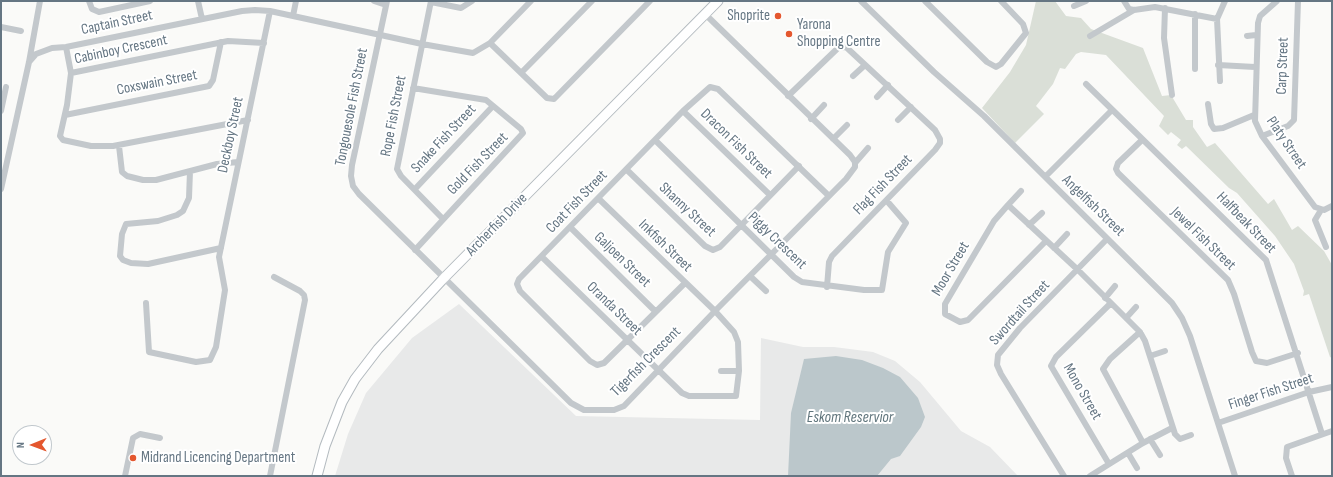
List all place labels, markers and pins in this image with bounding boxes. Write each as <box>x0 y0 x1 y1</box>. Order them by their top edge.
place label: Shoprite <box>727 7 770 25</box>
marker: Shoprite <box>773 11 783 21</box>
place label: Yarona Shopping Centre <box>797 16 880 51</box>
marker: Yarona Shopping Centre <box>784 29 794 39</box>
place label: Midrand Licencing Department <box>141 449 295 467</box>
marker: Midrand Licencing Department <box>128 453 138 463</box>

